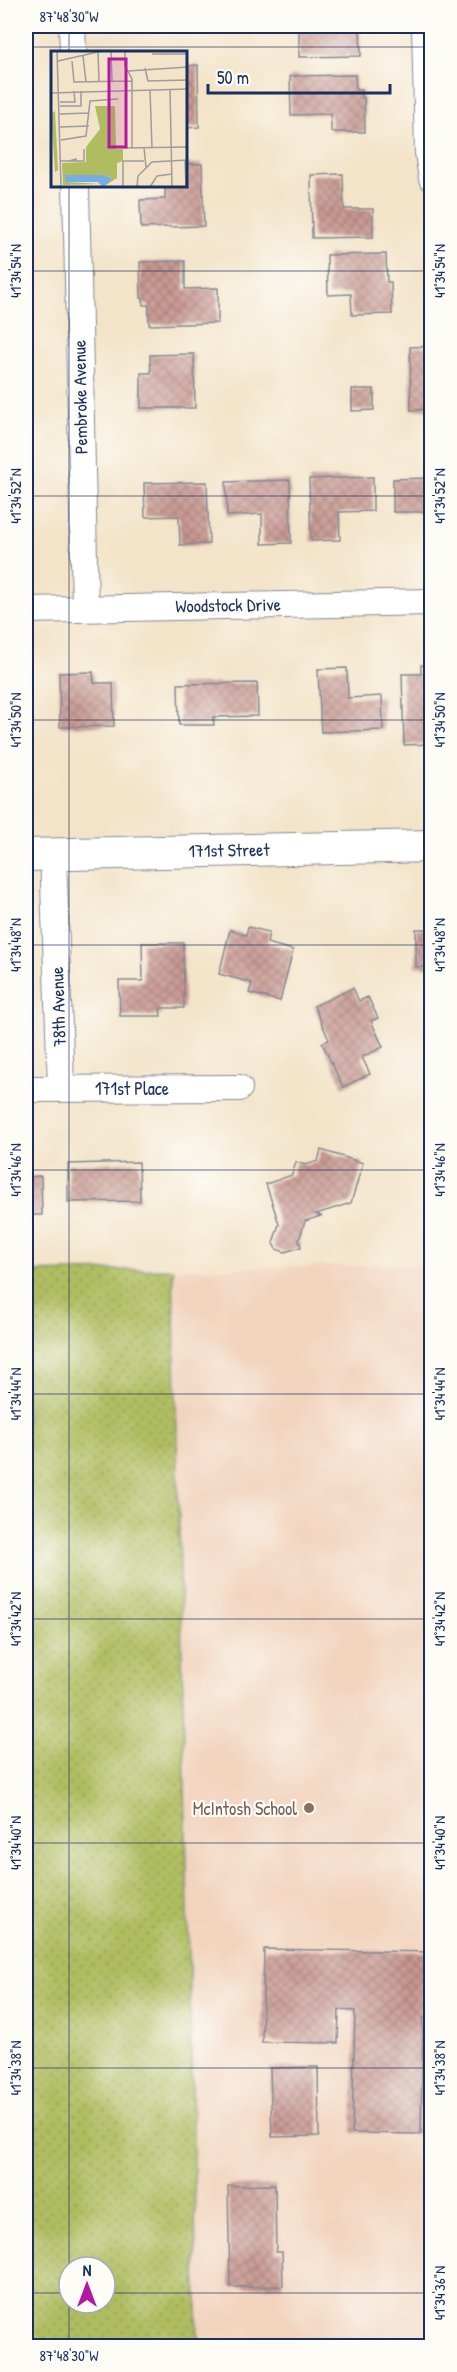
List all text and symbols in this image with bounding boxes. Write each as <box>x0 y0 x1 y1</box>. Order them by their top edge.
text: 87°48'30"W <box>39 6 99 27</box>
inset map <box>51 51 188 188</box>
scale bar <box>208 57 390 95</box>
text: 50 m <box>217 65 249 90</box>
text: 41°34'54"N <box>5 244 26 298</box>
text: 41°34'54"N <box>429 244 450 298</box>
street label: Pembroke Avenue <box>67 340 93 454</box>
text: 41°34'52"N <box>5 468 26 524</box>
text: 41°34'52"N <box>429 468 450 524</box>
street label: Woodstock Drive <box>175 592 281 618</box>
text: 41°34'50"N <box>5 693 26 747</box>
text: 41°34'50"N <box>429 693 450 747</box>
street label: 171st Street <box>188 837 271 863</box>
text: 41°34'48"N <box>5 918 26 972</box>
text: 41°34'48"N <box>429 918 450 972</box>
street label: 78th Avenue <box>44 966 72 1048</box>
street label: 171st Place <box>95 1076 169 1101</box>
text: 41°34'46"N <box>5 1143 26 1197</box>
text: 41°34'46"N <box>429 1143 450 1197</box>
text: 41°34'44"N <box>5 1367 26 1421</box>
text: 41°34'44"N <box>429 1367 450 1421</box>
text: 41°34'42"N <box>5 1592 26 1646</box>
text: 41°34'42"N <box>429 1592 450 1646</box>
place label: McIntosh School <box>193 1796 297 1821</box>
marker: McIntosh School <box>302 1801 316 1815</box>
text: 41°34'40"N <box>5 1816 26 1870</box>
text: 41°34'40"N <box>429 1816 450 1870</box>
text: 41°34'38"N <box>5 2040 26 2096</box>
text: 41°34'38"N <box>429 2040 450 2096</box>
north arrow <box>57 2255 117 2315</box>
text: N <box>83 2259 92 2281</box>
text: 41°34'36"N <box>429 2266 450 2320</box>
text: 87°48'30"W <box>39 2345 99 2366</box>

